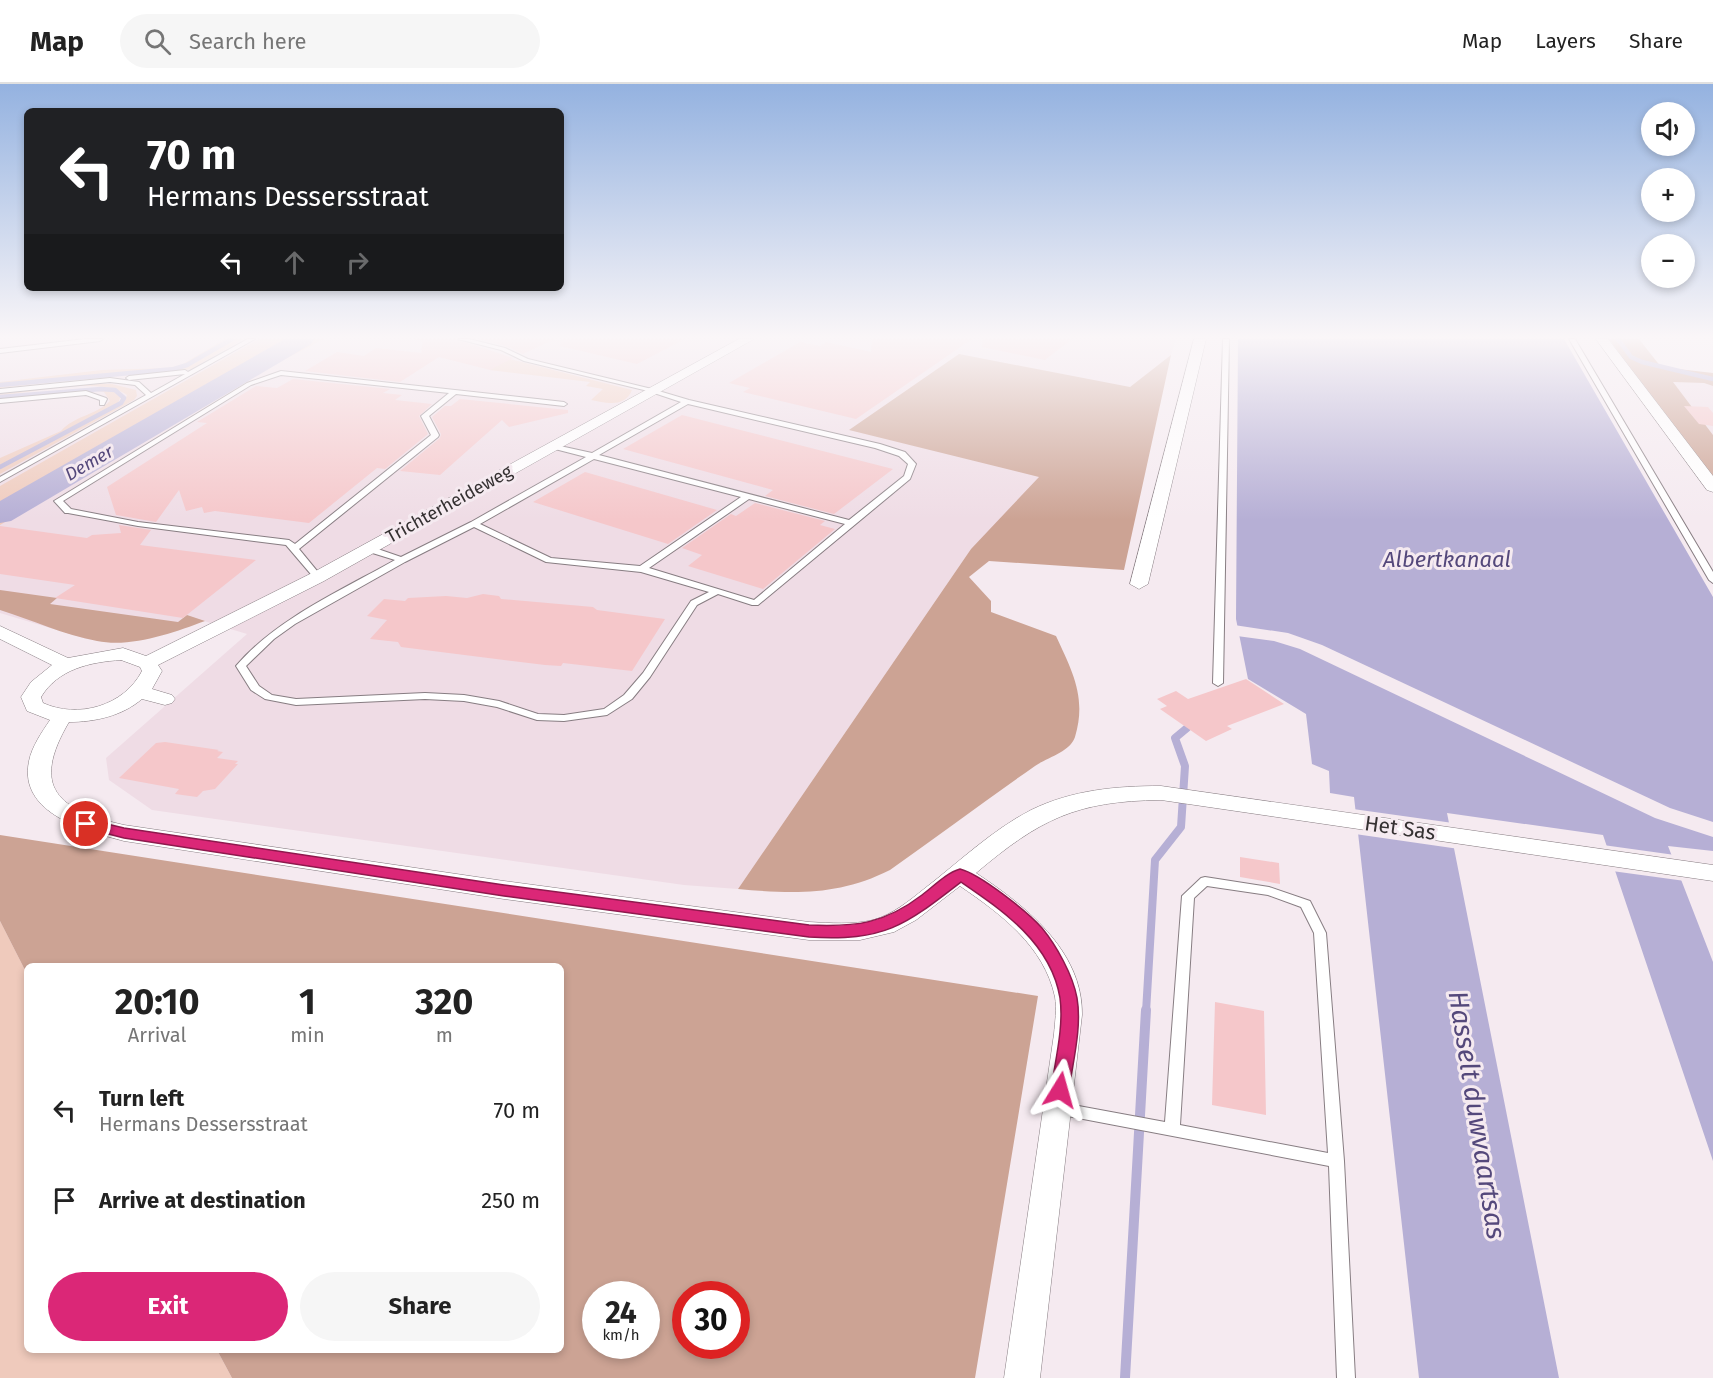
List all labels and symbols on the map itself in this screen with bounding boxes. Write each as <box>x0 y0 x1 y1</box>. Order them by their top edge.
water label: Demer <box>61 440 118 486</box>
street label: Trichterheideweg <box>382 460 517 548</box>
water label: Albertkanaal <box>1382 546 1511 573</box>
pin <box>60 798 111 849</box>
street label: Het Sas <box>1363 810 1437 846</box>
water label: Hasselt duwvaartsas <box>1442 989 1512 1241</box>
position arrow <box>1028 1058 1092 1122</box>
speed limit sign: 30 <box>672 1281 750 1359</box>

